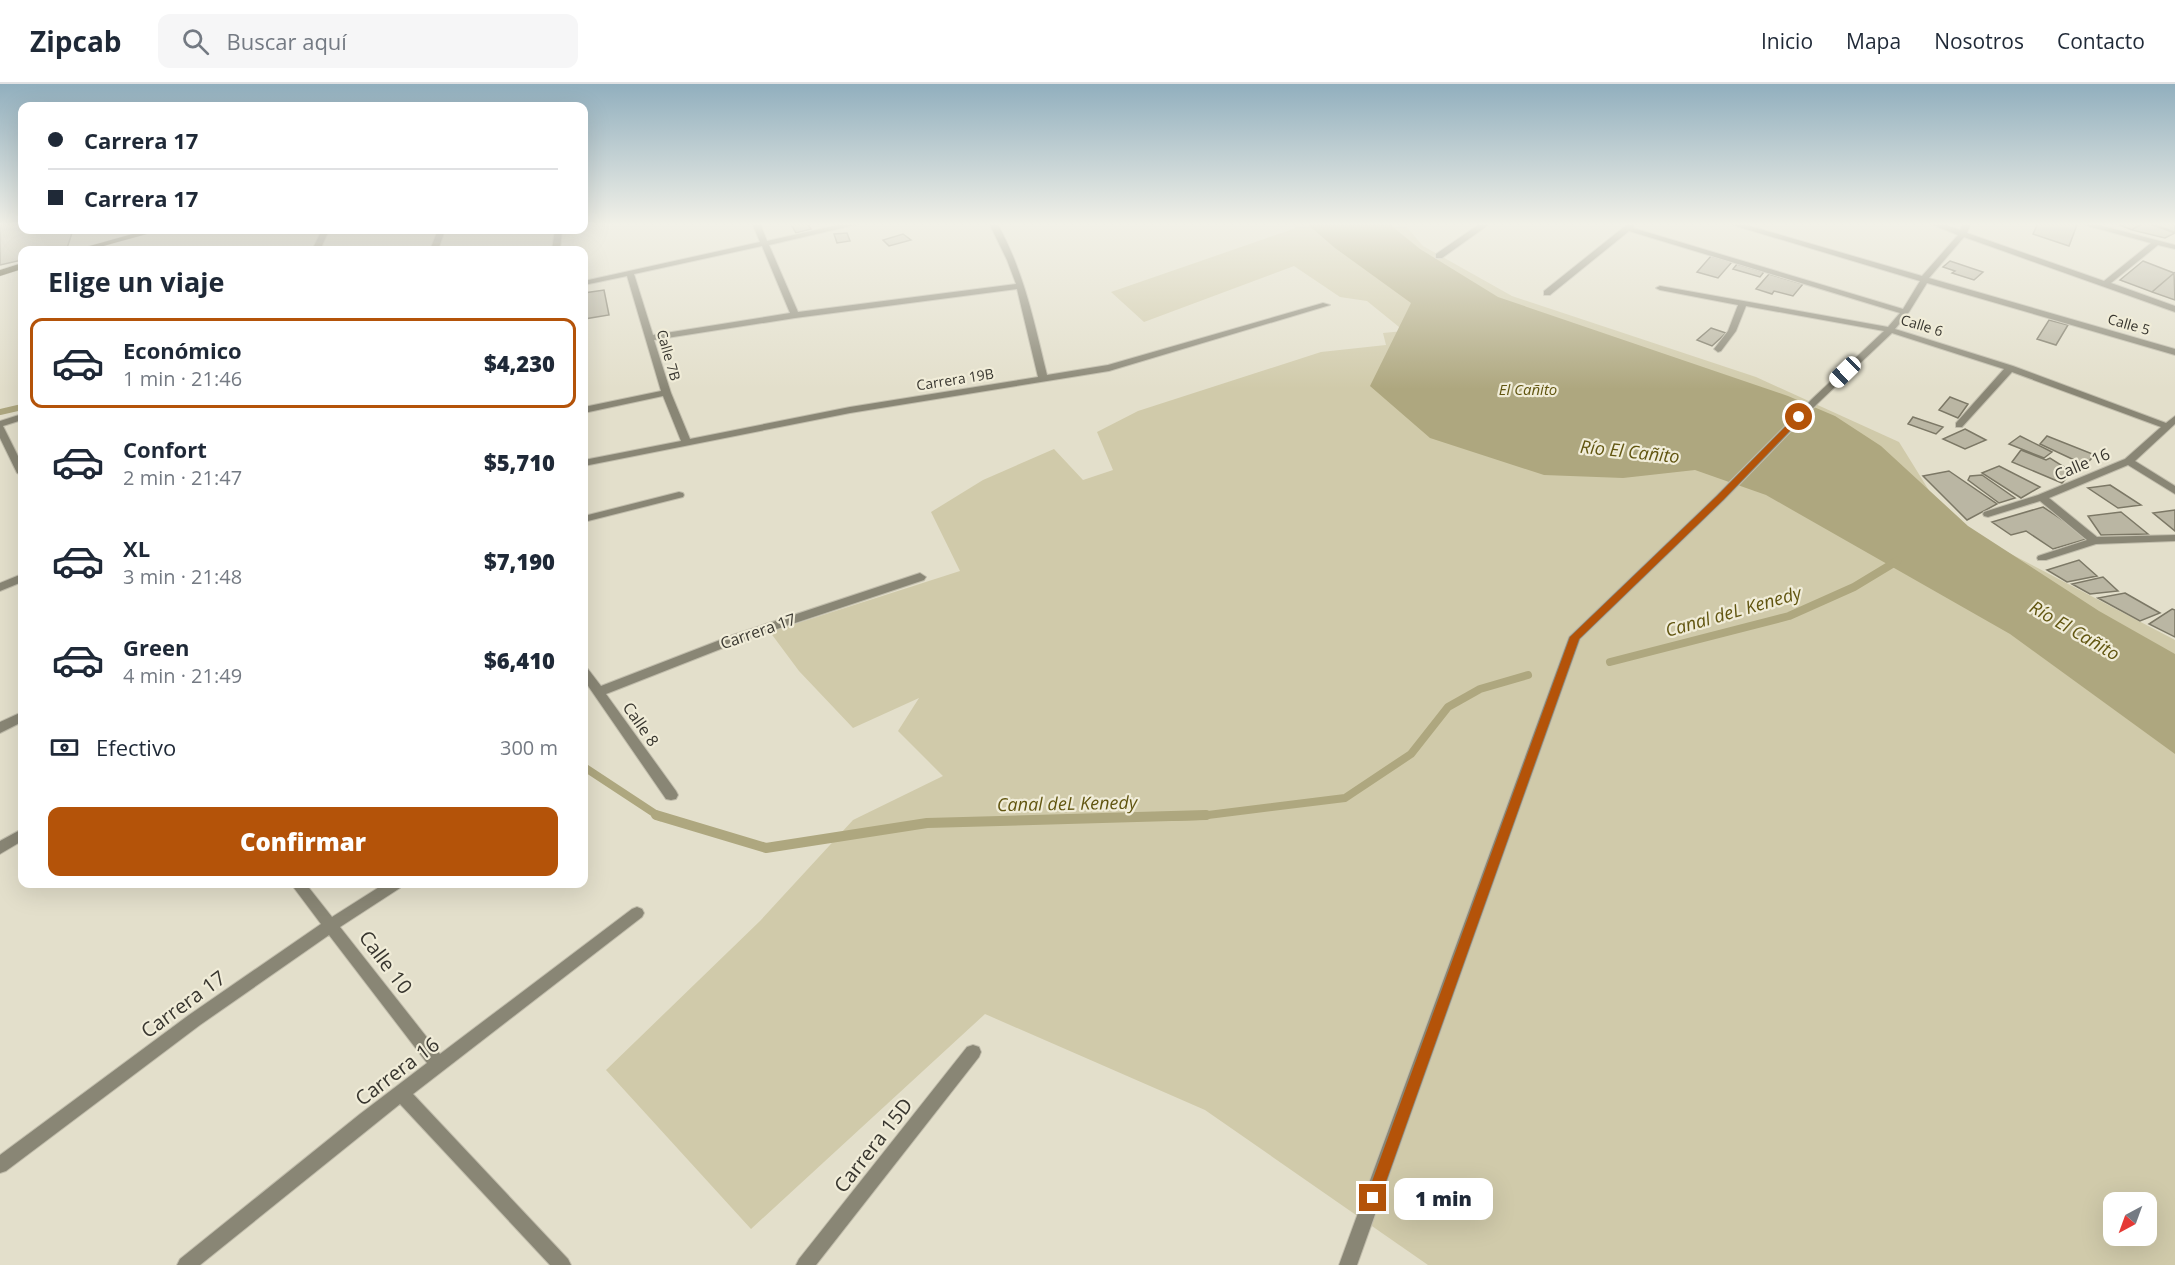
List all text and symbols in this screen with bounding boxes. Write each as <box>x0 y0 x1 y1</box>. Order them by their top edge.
search box <box>158 14 578 68</box>
text: Zipcab <box>30 22 122 60</box>
icon: search <box>179 25 212 58</box>
text: Buscar aquí <box>227 26 347 56</box>
text: Inicio <box>1761 27 1813 55</box>
text: Mapa <box>1846 27 1901 55</box>
text: Nosotros <box>1934 27 2024 55</box>
text: Contacto <box>2057 27 2145 55</box>
text: Carrera 17 <box>84 125 198 155</box>
text: Carrera 17 <box>84 183 198 213</box>
text: Elige un viaje <box>48 263 224 300</box>
street label: Calle 5 <box>2106 309 2152 339</box>
street label: Calle 6 <box>1899 310 1945 340</box>
street label: Calle 7B <box>653 327 685 383</box>
text: Económico <box>123 335 242 365</box>
icon: car <box>51 336 105 390</box>
text: $4,230 <box>484 348 555 378</box>
car <box>1826 353 1864 391</box>
street label: Carrera 19B <box>915 364 995 394</box>
text: 1 min · 21:46 <box>123 365 242 392</box>
water label: El Cañito <box>1499 379 1557 399</box>
route start <box>1785 403 1812 430</box>
text: Confort <box>123 434 207 464</box>
water label: Río El Cañito <box>1579 434 1681 468</box>
icon: car <box>51 435 105 489</box>
street label: Calle 16 <box>2051 442 2113 486</box>
text: $5,710 <box>484 447 555 477</box>
text: 2 min · 21:47 <box>123 464 242 491</box>
text: XL <box>123 533 150 563</box>
icon: car <box>51 534 105 588</box>
text: $7,190 <box>484 546 555 576</box>
text: 3 min · 21:48 <box>123 563 242 590</box>
water label: Canal deL Kenedy <box>1662 580 1805 642</box>
water label: Río El Cañito <box>2026 595 2124 665</box>
street label: Carrera 17 <box>717 608 799 654</box>
text: Green <box>123 632 189 662</box>
icon: car <box>51 633 105 687</box>
text: $6,410 <box>484 645 555 675</box>
text: 4 min · 21:49 <box>123 662 242 689</box>
street label: Calle 8 <box>618 697 664 751</box>
icon: cash <box>48 731 81 764</box>
text: Efectivo <box>96 732 176 762</box>
text: 300 m <box>500 734 558 761</box>
water label: Canal deL Kenedy <box>997 790 1139 816</box>
button: Confirmar <box>48 807 558 876</box>
street label: Calle 10 <box>353 925 419 999</box>
street label: Carrera 17 <box>135 964 231 1044</box>
street label: Carrera 16 <box>349 1031 445 1111</box>
street label: Carrera 15D <box>828 1092 918 1198</box>
callout: 1 min <box>1394 1177 1493 1219</box>
route end <box>1359 1184 1386 1211</box>
text: 1 min <box>1415 1185 1472 1212</box>
north arrow <box>2103 1192 2157 1246</box>
map controls <box>2103 1192 2157 1246</box>

